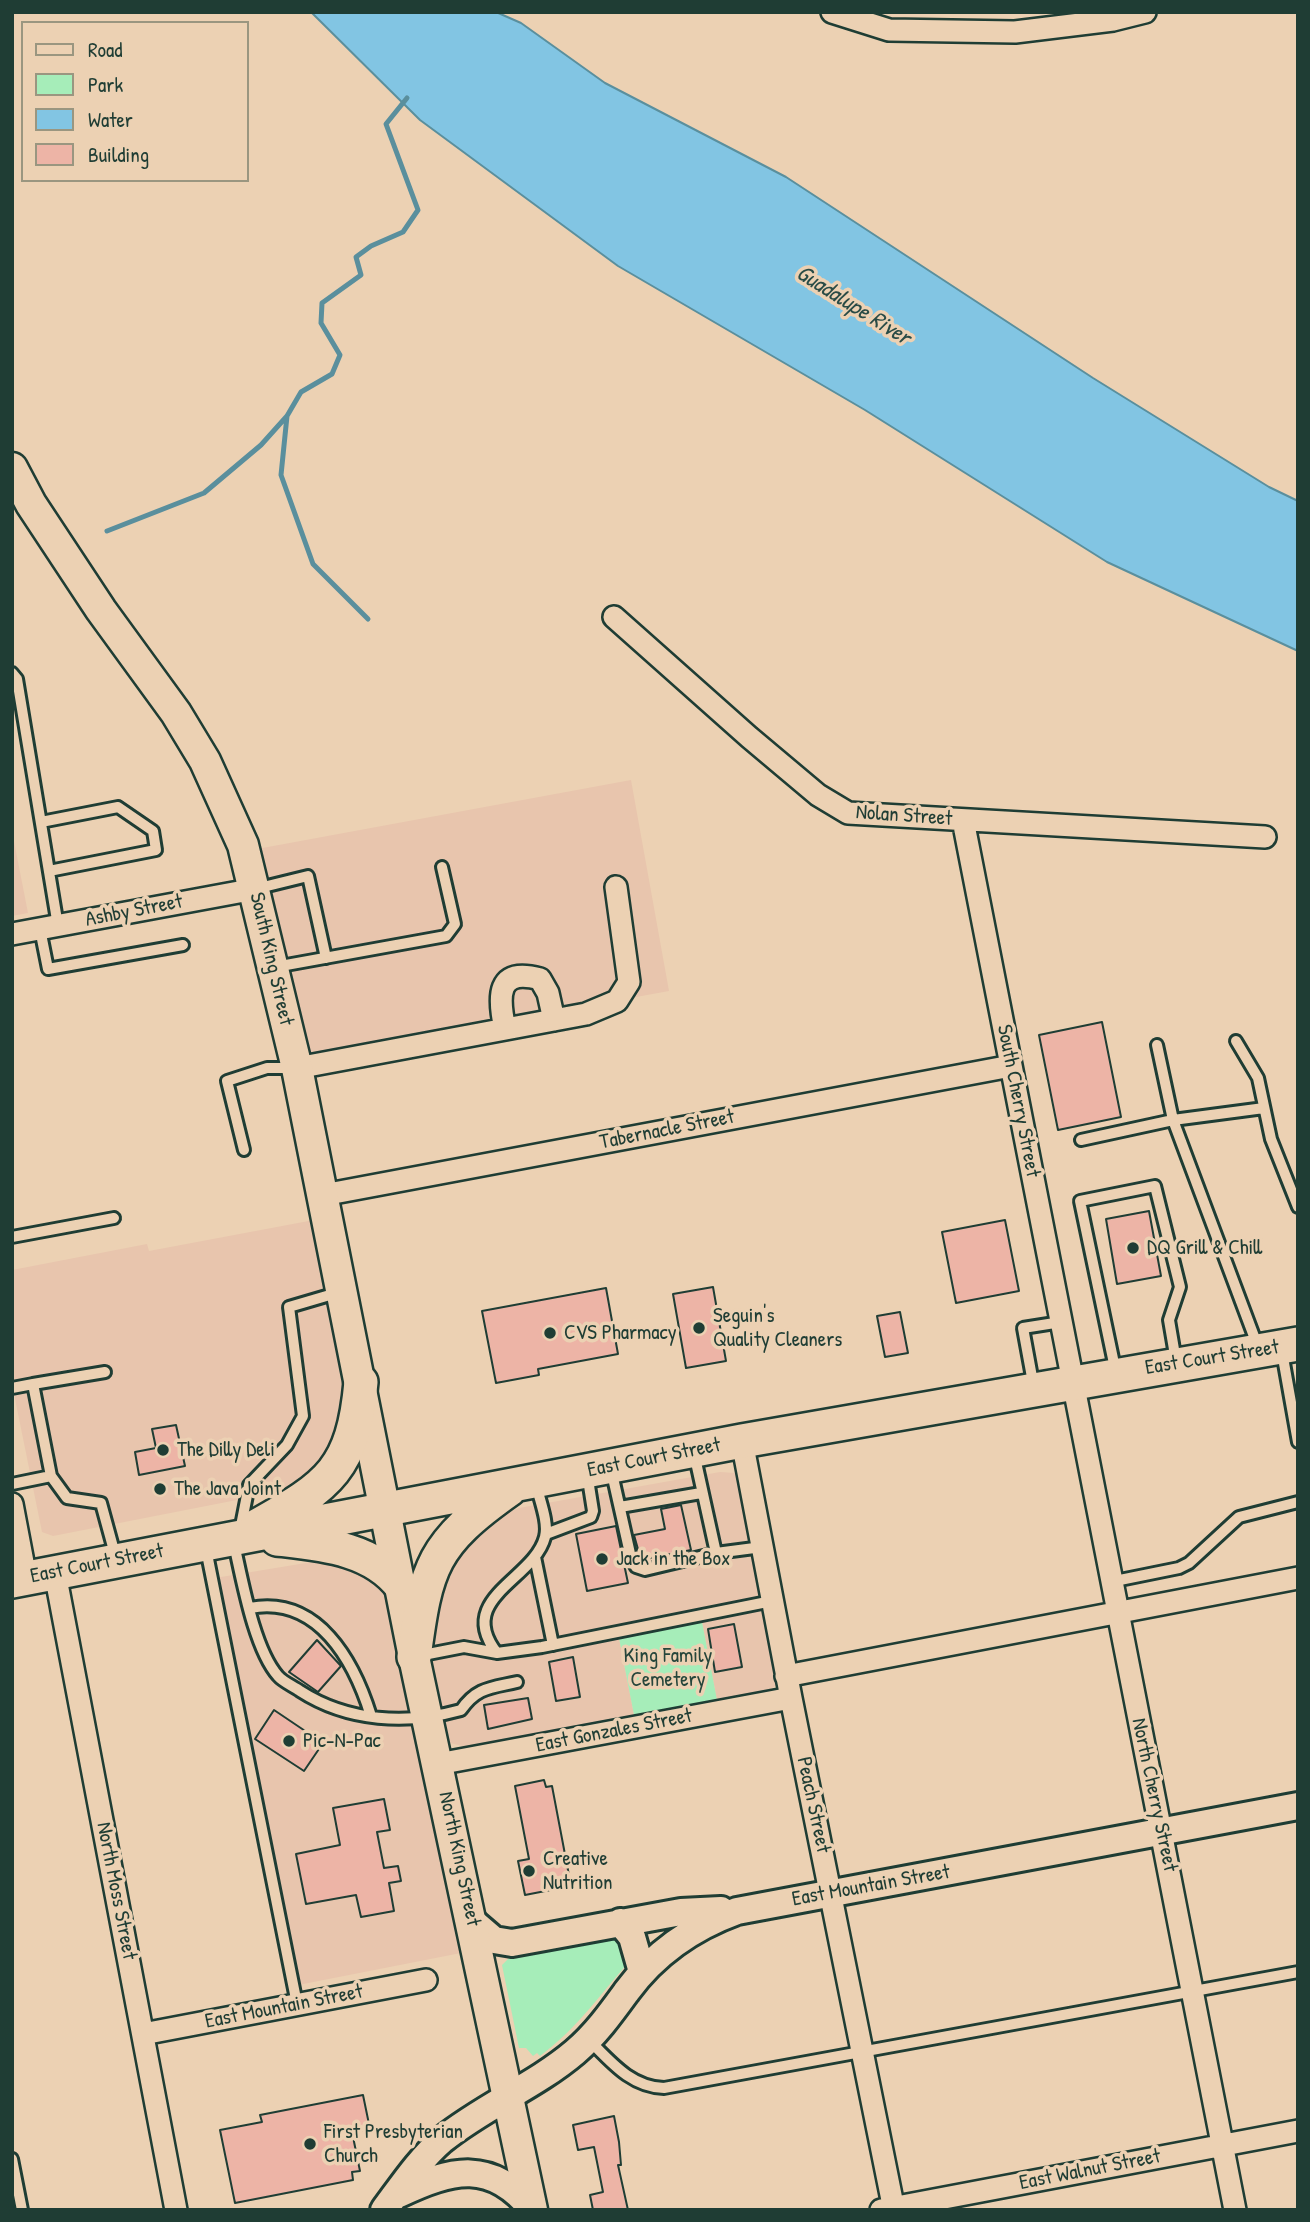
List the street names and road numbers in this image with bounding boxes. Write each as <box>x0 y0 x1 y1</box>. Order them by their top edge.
street label: Nolan Street <box>855 800 953 832</box>
street label: Ashby Street <box>83 889 185 933</box>
street label: South King Street <box>243 890 299 1028</box>
street label: South Cherry Street <box>991 1023 1045 1179</box>
street label: Tabernacle Street <box>598 1105 736 1155</box>
street label: East Court Street <box>1143 1335 1281 1381</box>
street label: East Court Street <box>585 1433 723 1483</box>
street label: East Court Street <box>28 1539 166 1589</box>
street label: East Gonzales Street <box>534 1703 694 1759</box>
street label: North Cherry Street <box>1125 1716 1183 1874</box>
street label: Peach Street <box>791 1755 835 1855</box>
street label: North King Street <box>432 1789 486 1929</box>
street label: North Moss Street <box>90 1820 142 1962</box>
street label: East Mountain Street <box>790 1860 952 1912</box>
street label: East Mountain Street <box>203 1979 365 2035</box>
street label: East Walnut Street <box>1017 2144 1163 2196</box>

